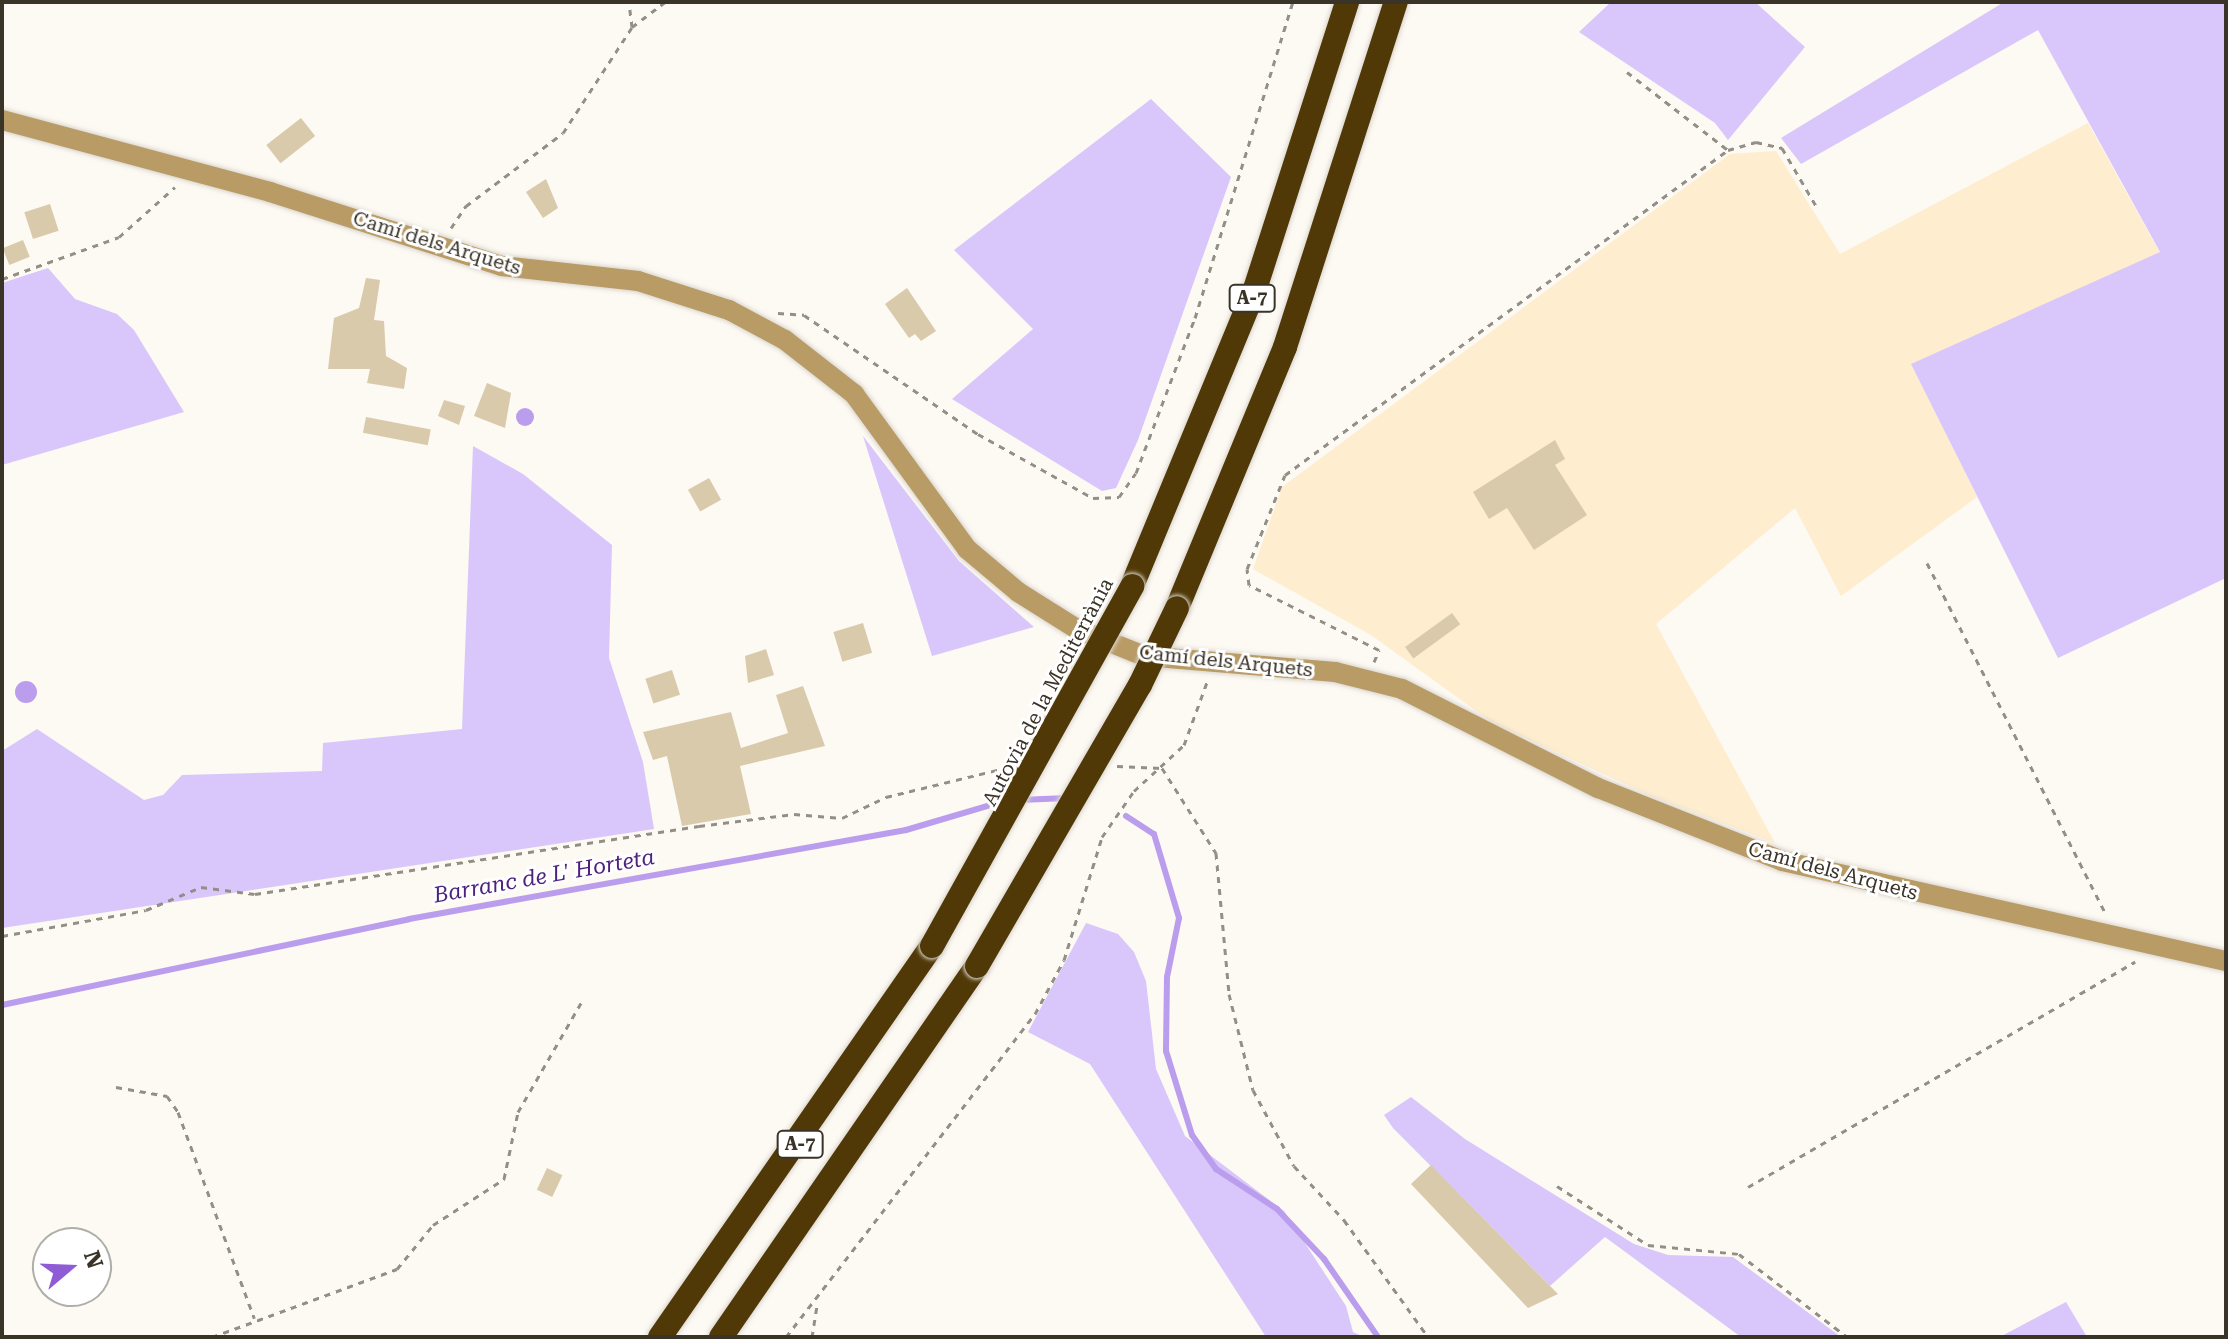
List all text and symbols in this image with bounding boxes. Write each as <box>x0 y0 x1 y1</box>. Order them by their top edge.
street label: Camí dels Arquets <box>350 206 524 280</box>
road number: A-7 <box>1228 284 1276 312</box>
street label: Autovia de la Mediterrània <box>978 574 1118 810</box>
street label: Camí dels Arquets <box>1138 640 1314 682</box>
street label: Camí dels Arquets <box>1746 837 1920 905</box>
water label: Barranc de L' Horteta <box>431 844 657 908</box>
road number: A-7 <box>776 1130 824 1158</box>
north arrow <box>32 1227 112 1307</box>
text: N <box>79 1248 108 1272</box>

